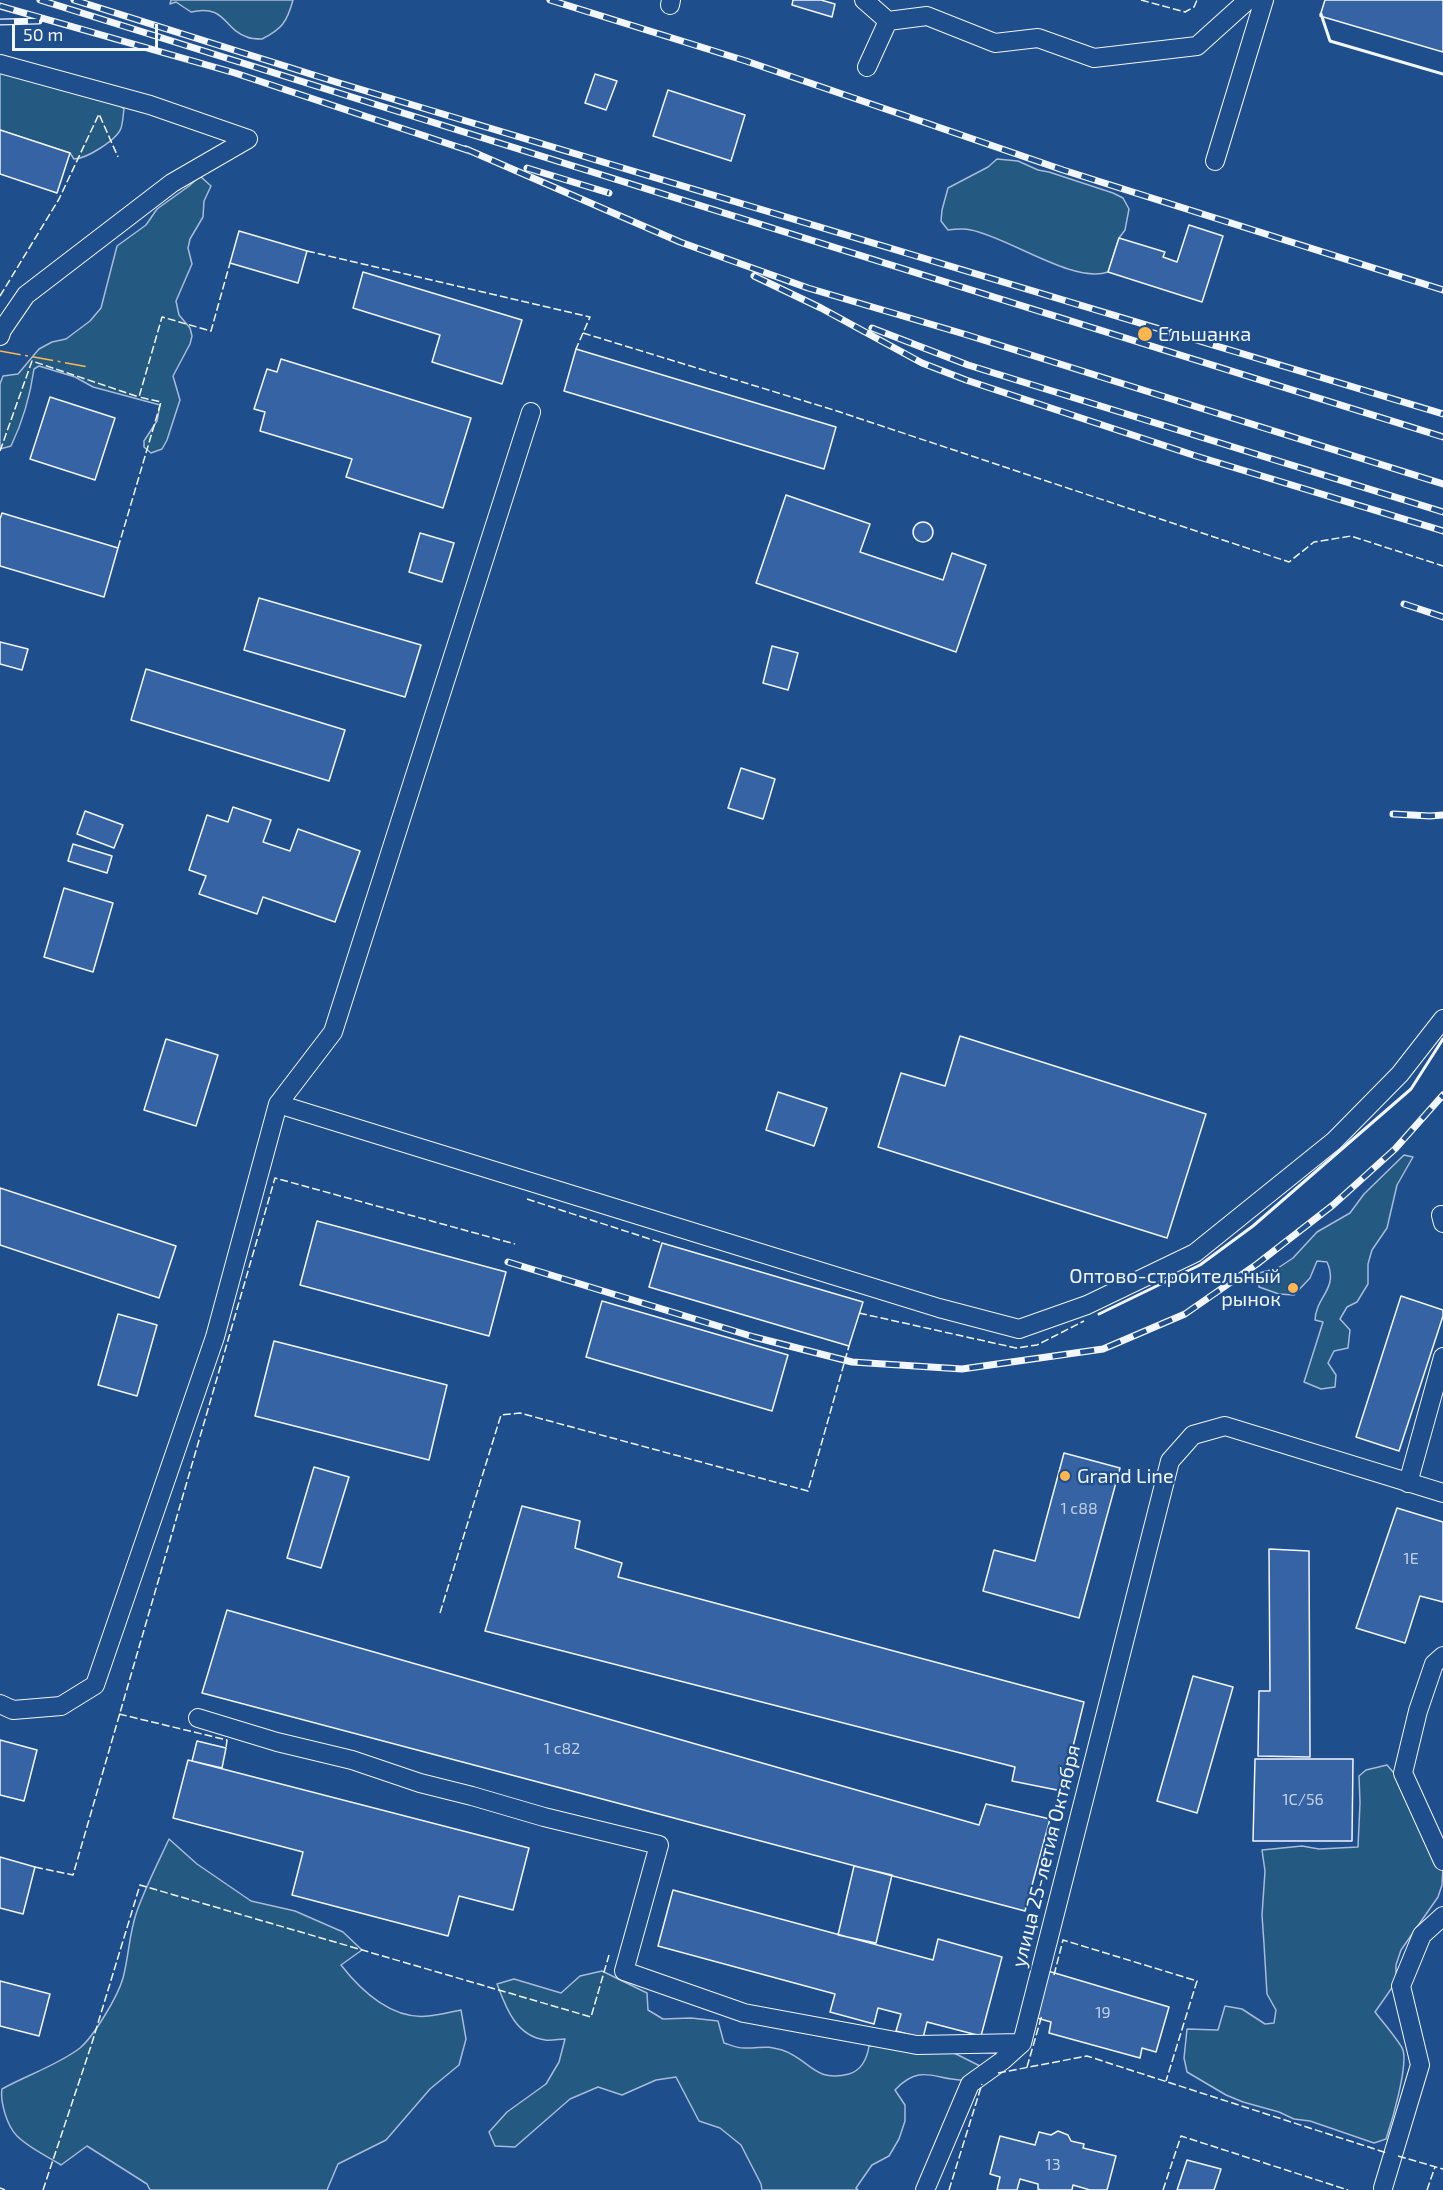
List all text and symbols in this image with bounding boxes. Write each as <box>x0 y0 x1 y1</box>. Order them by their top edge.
scale bar <box>15 12 160 50</box>
text: 50 m <box>23 23 63 45</box>
place label: Ельшанка <box>1158 322 1251 346</box>
marker: Ельшанка <box>1136 325 1154 343</box>
place label: Оптово-строительный рынок <box>1069 1264 1281 1311</box>
marker: Оптово-строительный рынок <box>1286 1281 1300 1295</box>
place label: Grand Line <box>1077 1464 1174 1488</box>
marker: Grand Line <box>1058 1469 1072 1483</box>
house number: 1 с88 <box>1060 1499 1098 1519</box>
house number: 1Е <box>1403 1549 1419 1569</box>
house number: 1 с82 <box>544 1739 580 1759</box>
street label: улица 25-летия Октября <box>1007 1742 1085 1970</box>
house number: 1С/56 <box>1282 1790 1324 1810</box>
house number: 19 <box>1095 2003 1111 2023</box>
house number: 13 <box>1045 2155 1061 2175</box>

